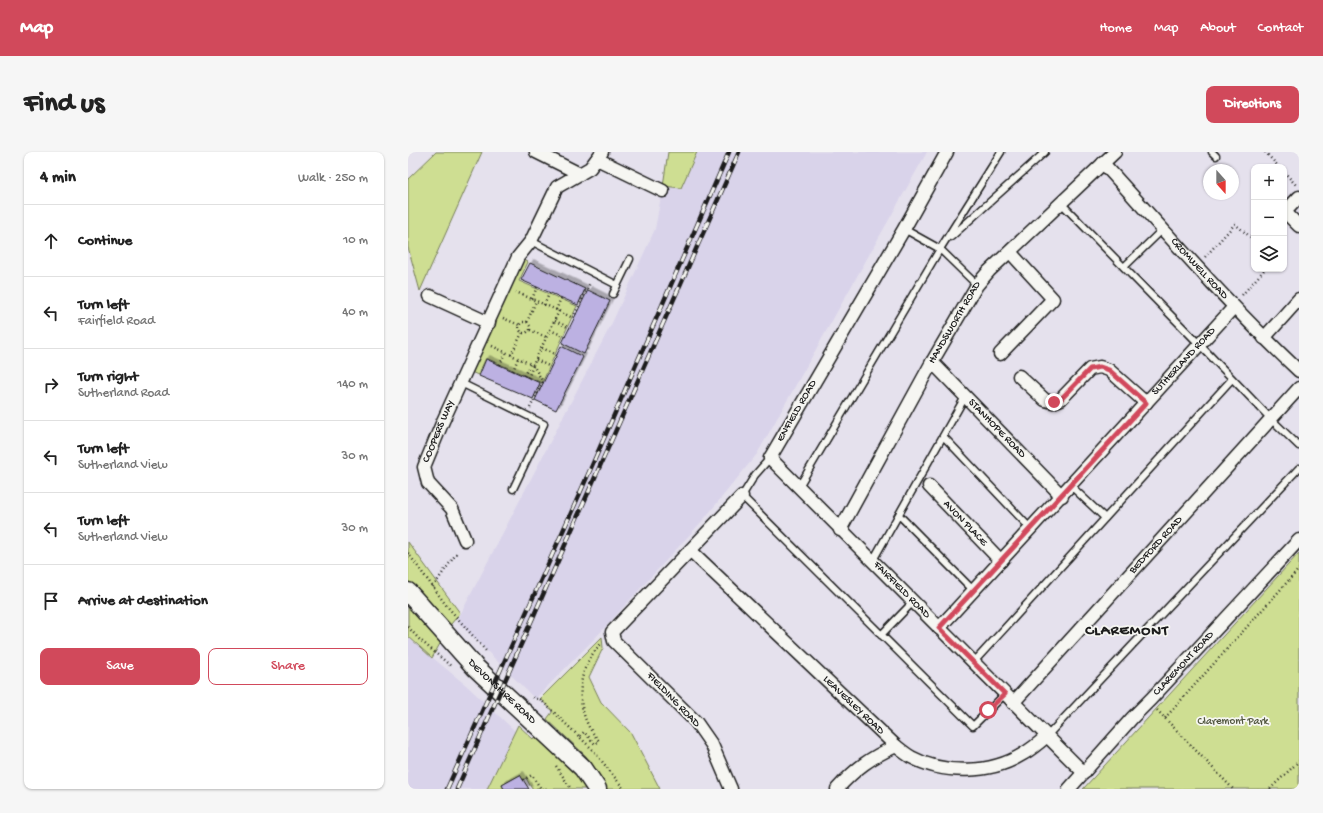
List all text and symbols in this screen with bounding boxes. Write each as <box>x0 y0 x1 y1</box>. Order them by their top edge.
text: Map <box>20 17 53 40</box>
text: Home <box>1100 20 1132 37</box>
text: Map <box>1154 20 1178 37</box>
text: About <box>1200 20 1236 37</box>
text: Contact <box>1258 20 1303 37</box>
button: Directions <box>1206 86 1299 123</box>
text: Find us <box>24 88 104 121</box>
north arrow <box>1203 164 1239 200</box>
map controls <box>1251 164 1287 272</box>
button: + <box>1251 164 1287 200</box>
text: 4 min <box>40 168 76 188</box>
text: Walk · 250 m <box>298 171 368 186</box>
button: − <box>1251 200 1287 236</box>
icon: ahead <box>40 230 62 252</box>
text: Continue <box>78 232 132 250</box>
text: 10 m <box>343 233 368 248</box>
street label: CROMWELL ROAD <box>1168 236 1231 303</box>
button: layers <box>1251 236 1287 272</box>
street label: HANDSWORTH ROAD <box>926 279 984 366</box>
text: Turn left <box>78 296 129 314</box>
icon: left <box>40 302 62 324</box>
text: 40 m <box>342 305 368 320</box>
text: Fairfield Road <box>78 314 155 329</box>
street label: SUTHERLAND ROAD <box>1150 324 1219 398</box>
text: Turn right <box>78 368 138 386</box>
icon: right <box>40 374 62 396</box>
text: 140 m <box>337 377 368 392</box>
street label: ENFIELD ROAD <box>775 377 820 444</box>
text: Sutherland Road <box>78 386 169 401</box>
route end <box>1045 393 1063 411</box>
street label: STANHOPE ROAD <box>965 397 1029 461</box>
street label: COOPERS WAY <box>420 398 458 464</box>
text: Turn left <box>78 440 129 458</box>
icon: left <box>40 446 62 468</box>
text: 30 m <box>342 449 368 464</box>
text: Sutherland View <box>78 458 168 473</box>
street label: AVON PLACE <box>940 498 990 550</box>
text: Turn left <box>78 512 129 530</box>
street label: BEDFORD ROAD <box>1126 513 1186 577</box>
icon: left <box>40 518 62 540</box>
text: 30 m <box>342 521 368 536</box>
text: Sutherland View <box>78 530 168 545</box>
street label: FAIRFIELD ROAD <box>870 558 933 622</box>
icon: arrive <box>40 590 62 612</box>
text: Arrive at destination <box>78 592 208 610</box>
district label: CLAREMONT <box>1084 622 1169 640</box>
street label: CLAREMONT ROAD <box>1151 628 1217 698</box>
button: Save <box>40 648 200 685</box>
button: Share <box>208 648 368 685</box>
street label: DEVONSHIRE ROAD <box>464 656 539 727</box>
street label: FIELDING ROAD <box>643 669 703 731</box>
street label: LEAVESLEY ROAD <box>820 673 887 738</box>
route start <box>979 701 997 719</box>
park label: Claremont Park <box>1198 716 1270 728</box>

